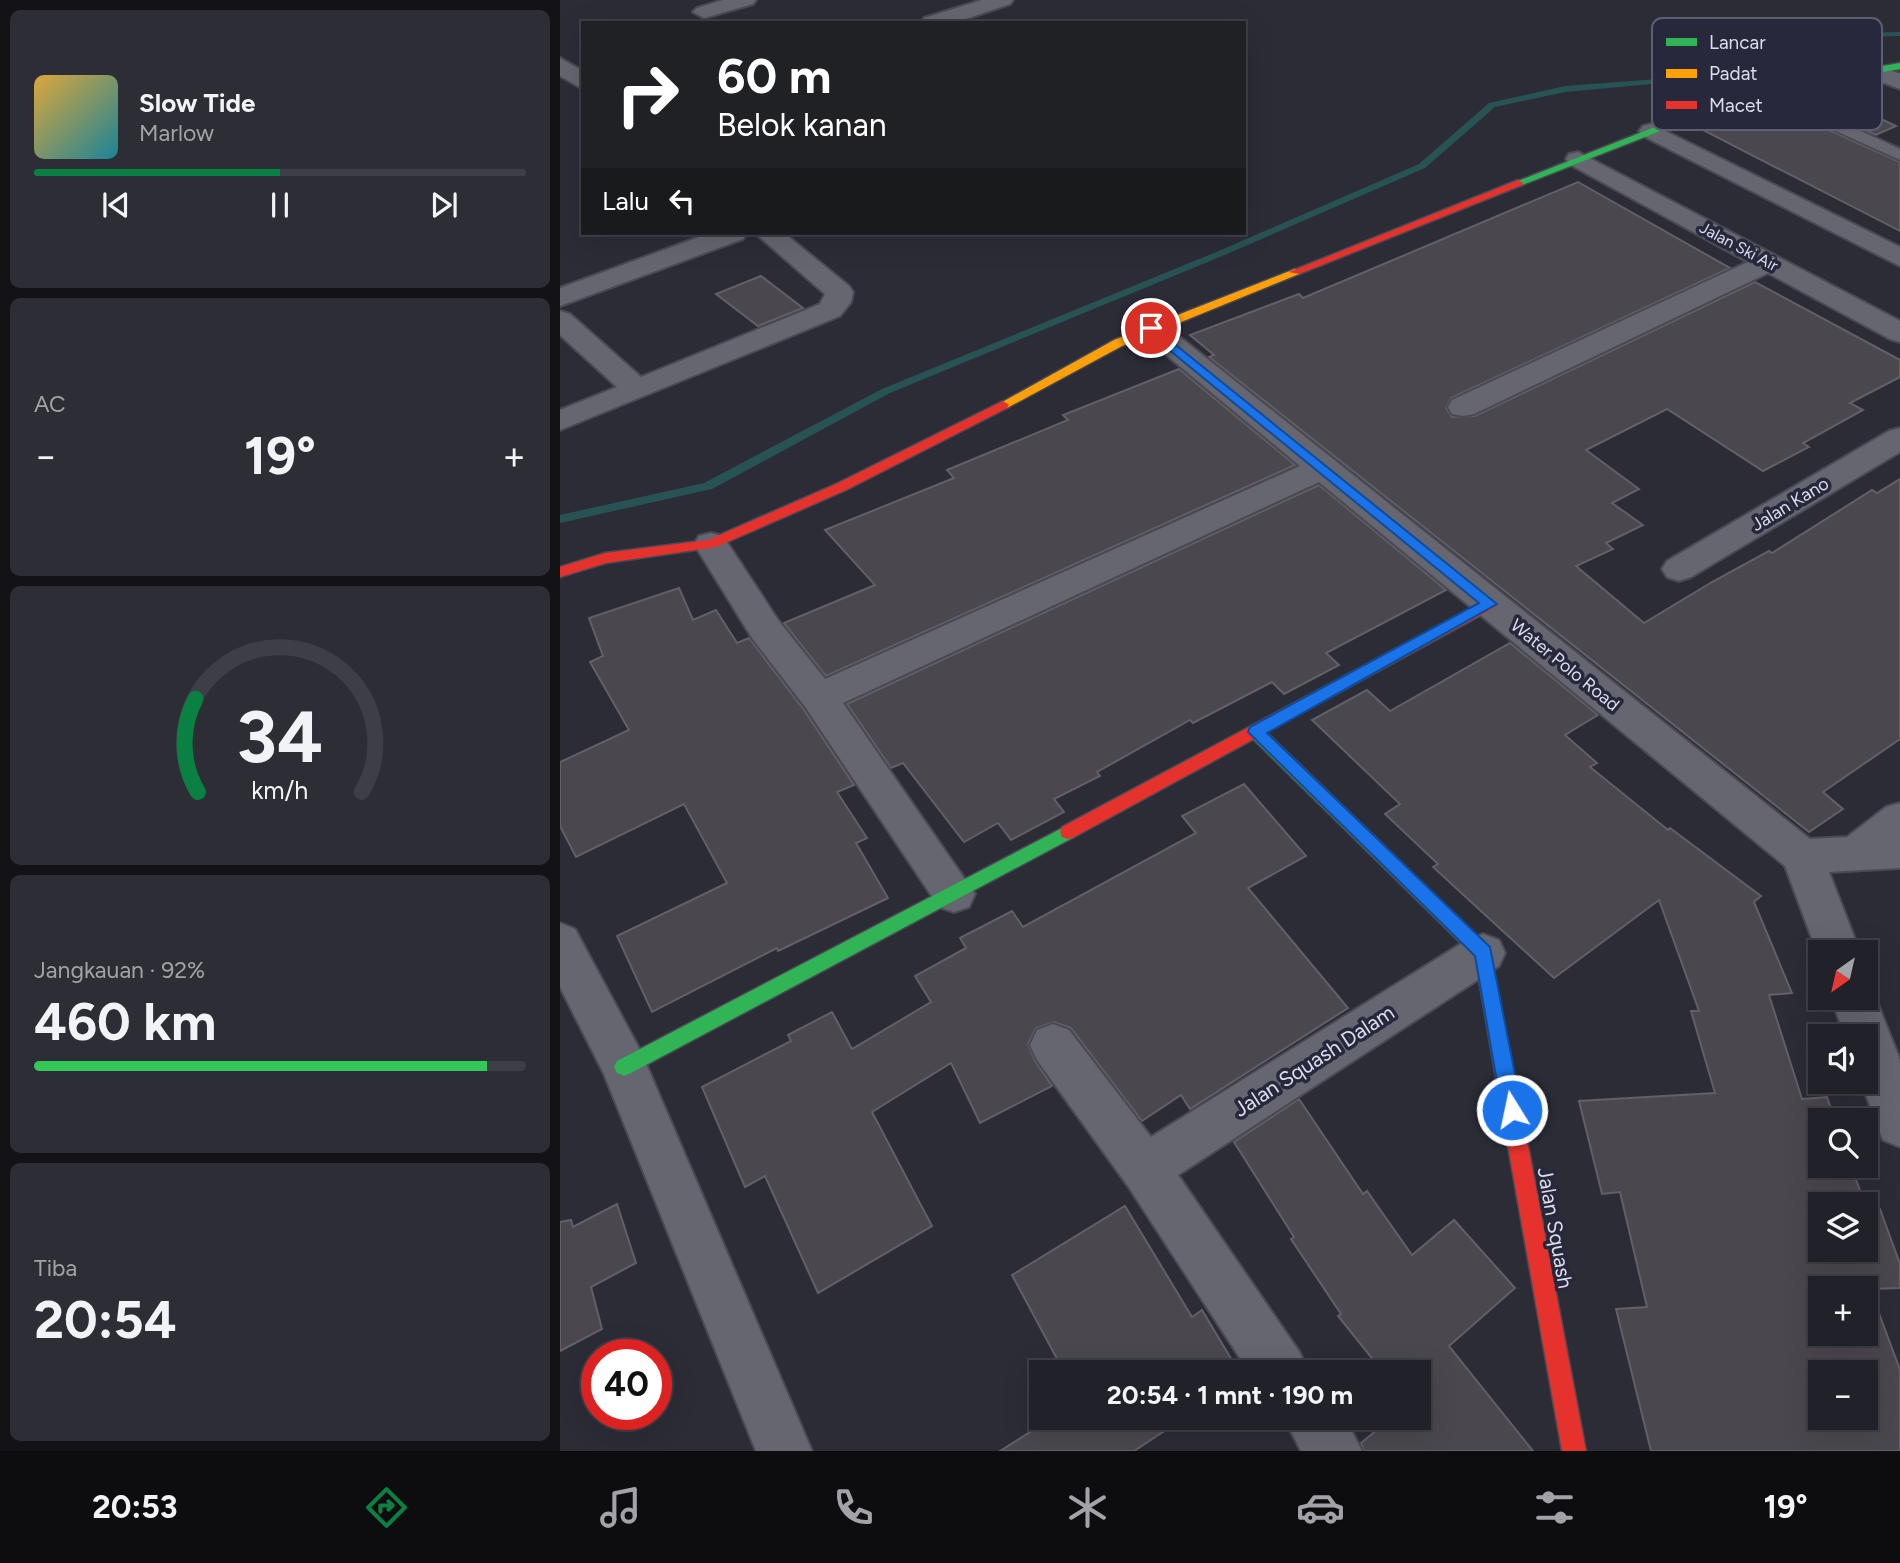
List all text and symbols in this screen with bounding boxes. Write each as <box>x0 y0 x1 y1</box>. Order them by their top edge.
legend <box>1652 18 1882 130</box>
text: Lancar <box>1709 31 1766 54</box>
text: 60 m <box>717 46 832 105</box>
icon: right <box>602 49 693 140</box>
text: Padat <box>1709 62 1758 85</box>
text: Slow Tide <box>139 87 255 119</box>
text: Macet <box>1709 94 1763 117</box>
text: Belok kanan <box>717 106 887 144</box>
text: Marlow <box>139 119 214 147</box>
icon: left <box>663 182 701 220</box>
text: Lalu <box>602 185 649 217</box>
icon: previous <box>97 186 135 224</box>
icon: pause <box>261 186 299 224</box>
icon: next <box>425 186 463 224</box>
street label: Jalan Ski Air <box>1696 218 1782 275</box>
pin <box>1121 298 1181 358</box>
icon: arrive <box>1132 309 1170 347</box>
text: AC <box>34 390 66 418</box>
text: 19° <box>244 425 316 487</box>
text: − <box>34 433 58 479</box>
text: + <box>502 433 526 479</box>
street label: Jalan Kano <box>1747 472 1833 536</box>
street label: Water Polo Road <box>1506 614 1624 716</box>
text: 34 <box>237 693 323 780</box>
text: km/h <box>251 774 309 804</box>
north arrow <box>1808 940 1878 1010</box>
map controls <box>1808 940 1878 1430</box>
text: Jangkauan · 92% <box>34 956 205 984</box>
text: 460 km <box>34 991 216 1053</box>
street label: Jalan Squash Dalam <box>1229 999 1399 1122</box>
button: sound <box>1808 1024 1878 1094</box>
position arrow <box>1475 1073 1549 1147</box>
button: search <box>1808 1108 1878 1178</box>
street label: Jalan Squash <box>1533 1165 1578 1291</box>
button: layers <box>1808 1192 1878 1262</box>
text: Tiba <box>34 1254 77 1282</box>
button: + <box>1808 1276 1878 1346</box>
text: 20:54 <box>34 1289 177 1351</box>
speed limit sign: 40 <box>581 1339 672 1430</box>
button: − <box>1808 1360 1878 1430</box>
text: 20:54 · 1 mnt · 190 m <box>1107 1379 1353 1411</box>
icon: directions <box>362 1483 411 1532</box>
icon: music <box>596 1483 645 1532</box>
icon: phone <box>829 1483 878 1532</box>
icon: climate <box>1063 1483 1112 1532</box>
icon: car <box>1296 1483 1345 1532</box>
icon: filters <box>1530 1483 1579 1532</box>
text: 20:53 <box>92 1488 178 1526</box>
text: 19° <box>1764 1488 1808 1526</box>

